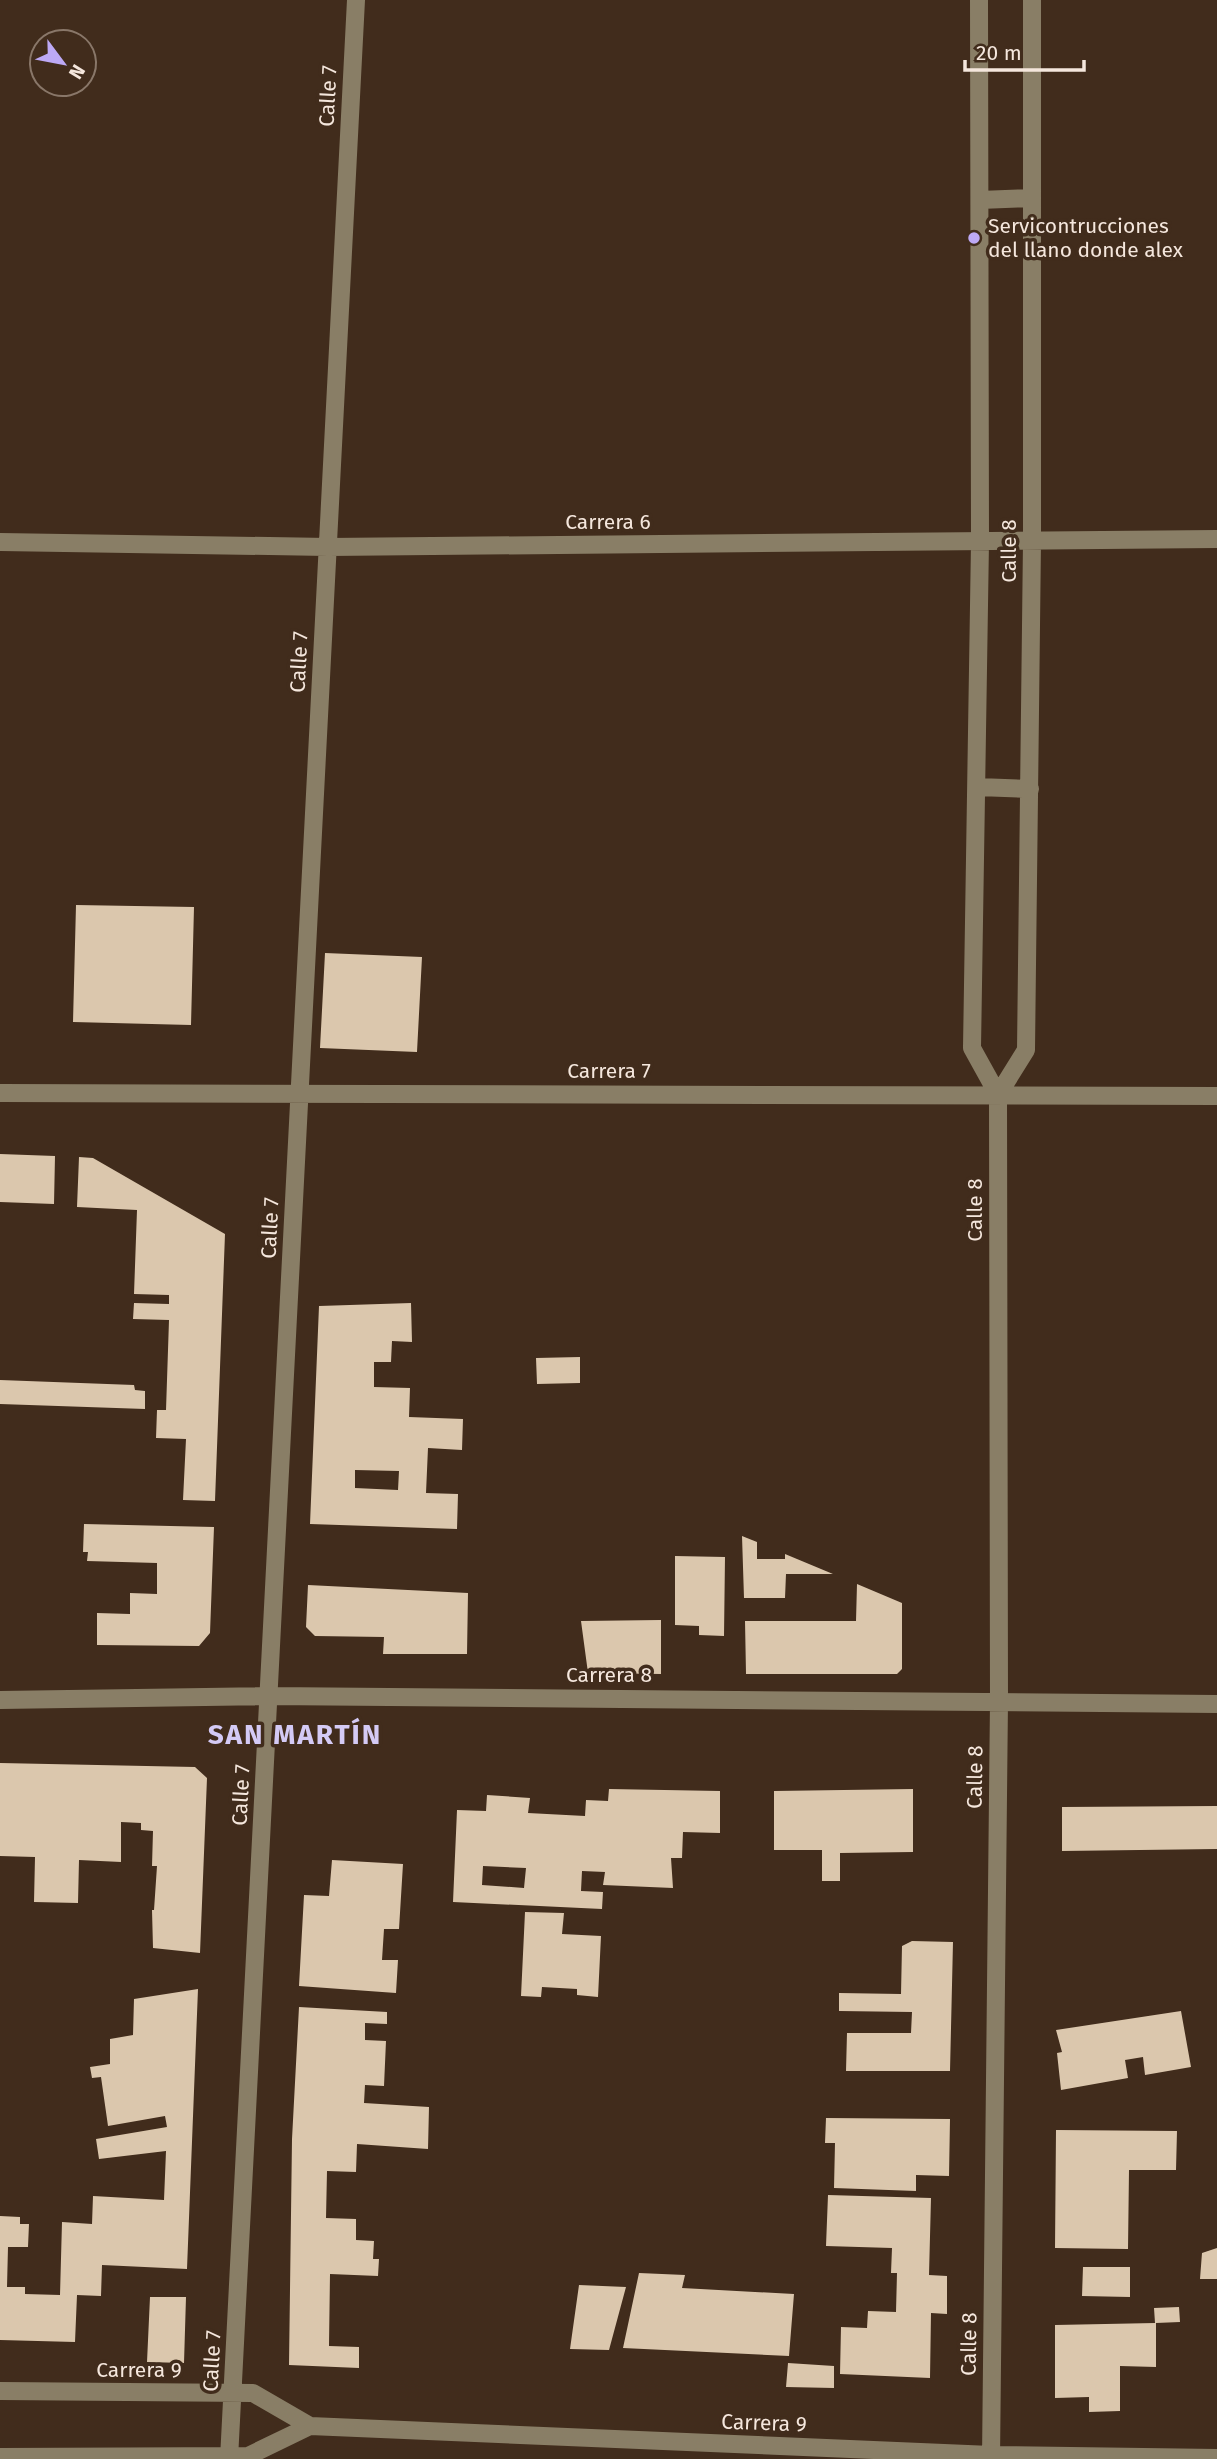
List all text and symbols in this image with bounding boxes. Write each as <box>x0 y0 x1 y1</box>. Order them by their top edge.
north arrow <box>28 28 98 98</box>
scale bar <box>965 28 1084 72</box>
text: 20 m <box>976 40 1022 66</box>
text: N <box>64 60 90 83</box>
street label: Calle 7 <box>313 65 343 127</box>
place label: Servicontrucciones del llano donde alex <box>988 213 1184 263</box>
marker: Servicontrucciones del llano donde alex <box>966 230 982 246</box>
street label: Carrera 6 <box>565 509 651 535</box>
street label: Calle 8 <box>996 519 1022 583</box>
street label: Calle 7 <box>284 631 314 693</box>
street label: Carrera 7 <box>567 1058 651 1084</box>
street label: Calle 8 <box>962 1178 988 1242</box>
street label: Calle 7 <box>255 1197 285 1259</box>
street label: Carrera 8 <box>566 1662 652 1688</box>
district label: SAN MARTÍN <box>208 1717 382 1751</box>
street label: Calle 8 <box>961 1745 989 1809</box>
street label: Calle 7 <box>226 1764 256 1826</box>
street label: Calle 8 <box>955 2312 983 2376</box>
street label: Calle 7 <box>197 2330 227 2392</box>
street label: Carrera 9 <box>96 2357 182 2383</box>
street label: Carrera 9 <box>721 2409 807 2437</box>

